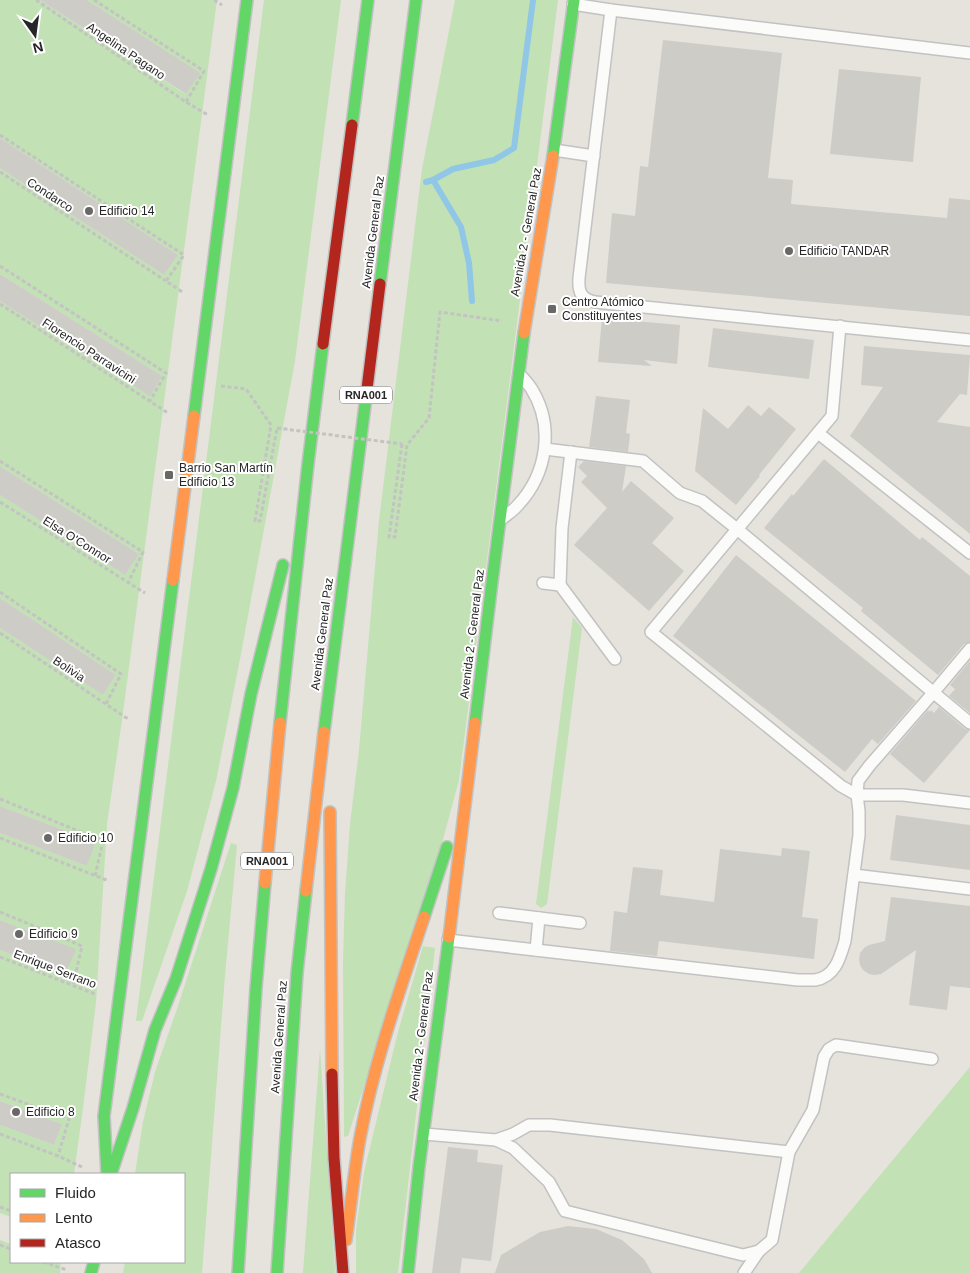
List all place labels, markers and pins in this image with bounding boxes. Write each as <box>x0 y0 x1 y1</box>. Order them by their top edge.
place label: Edificio 14 <box>99 204 155 218</box>
marker: Edificio 14 <box>83 205 95 217</box>
place label: Edificio TANDAR <box>799 244 890 258</box>
marker: Edificio TANDAR <box>783 245 795 257</box>
place label: Centro Atómico Constituyentes <box>562 295 644 323</box>
marker: Centro Atómico Constituyentes <box>546 303 558 315</box>
place label: Barrio San Martín Edificio 13 <box>179 461 273 489</box>
marker: Barrio San Martín Edificio 13 <box>163 469 175 481</box>
place label: Edificio 10 <box>58 831 114 845</box>
marker: Edificio 10 <box>42 832 54 844</box>
place label: Edificio 9 <box>29 927 78 941</box>
marker: Edificio 9 <box>13 928 25 940</box>
place label: Edificio 8 <box>26 1105 75 1119</box>
marker: Edificio 8 <box>10 1106 22 1118</box>

